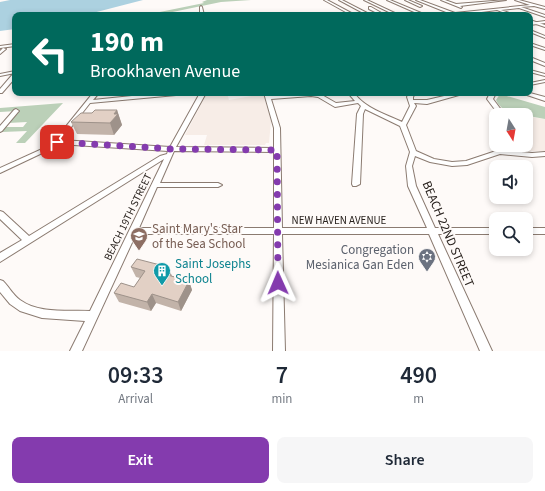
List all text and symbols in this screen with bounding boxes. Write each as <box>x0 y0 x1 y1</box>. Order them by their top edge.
text: 190 m <box>90 22 164 62</box>
icon: left <box>24 28 76 80</box>
text: Brookhaven Avenue <box>90 59 240 84</box>
north arrow <box>489 108 533 152</box>
map controls <box>489 108 533 256</box>
pin <box>40 125 74 159</box>
icon: arrive <box>46 131 68 153</box>
button: sound <box>489 160 533 204</box>
street label: BEACH 19TH STREET <box>100 171 156 263</box>
street label: BEACH 22ND STREET <box>418 178 478 290</box>
button: search <box>489 212 533 256</box>
street label: NEW HAVEN AVENUE <box>292 213 387 228</box>
place label: Saint Mary's Star of the Sea School <box>152 220 246 253</box>
school or university icon: Saint Mary's Star of the Sea School <box>129 226 149 251</box>
place label: Congregation Mesianica Gan Eden <box>306 241 414 274</box>
synagogue icon: Congregation Mesianica Gan Eden <box>417 247 437 272</box>
place label: Saint Josephs School <box>175 255 251 288</box>
building icon: Saint Josephs School <box>152 261 172 286</box>
position arrow <box>257 262 299 304</box>
text: 09:33 <box>108 358 164 393</box>
text: 7 <box>276 358 288 393</box>
text: 490 <box>400 358 437 393</box>
text: Arrival <box>118 390 153 408</box>
text: min <box>271 390 292 408</box>
text: m <box>413 390 424 408</box>
button: Exit <box>12 437 269 483</box>
button: Share <box>277 437 533 483</box>

